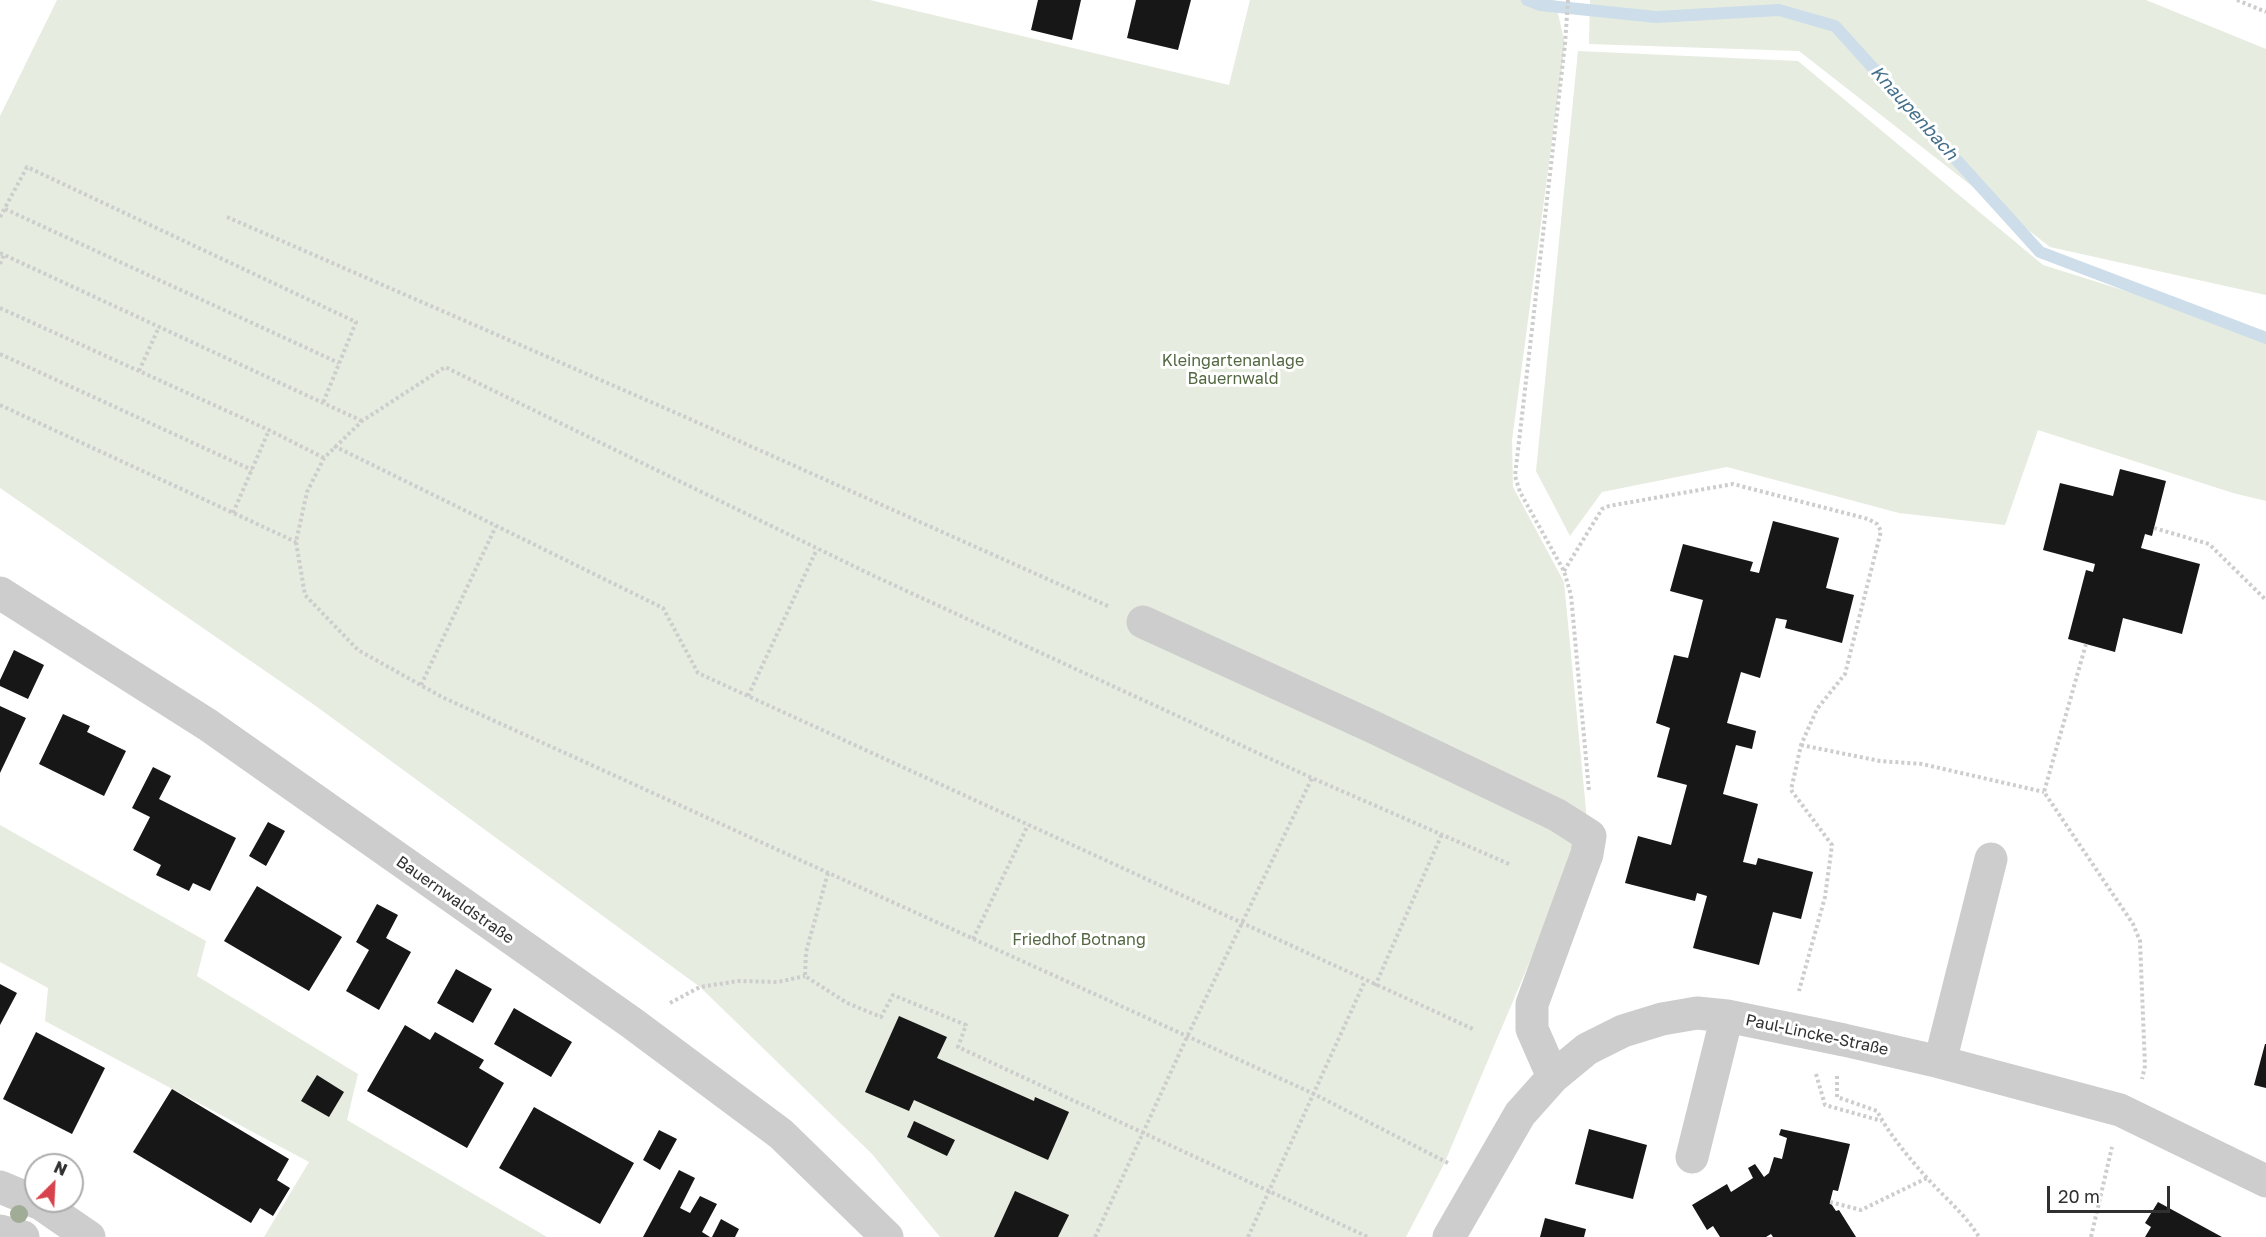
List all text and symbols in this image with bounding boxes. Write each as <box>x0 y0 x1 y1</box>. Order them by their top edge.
water label: Knaupenbach <box>1866 61 1962 165</box>
park label: Kleingartenanlage Bauernwald <box>1162 351 1304 389</box>
street label: Bauernwaldstraße <box>392 852 518 948</box>
park label: Friedhof Botnang <box>1012 930 1146 950</box>
street label: Paul-Lincke-Straße <box>1744 1010 1890 1060</box>
north arrow <box>24 1153 84 1213</box>
text: N <box>51 1157 70 1180</box>
scale bar <box>2050 1174 2173 1212</box>
text: 20 m <box>2058 1185 2100 1207</box>

